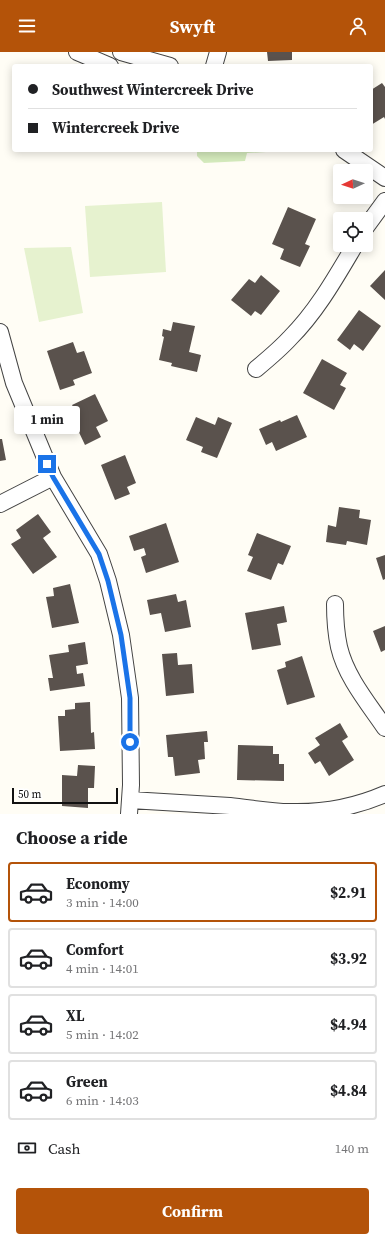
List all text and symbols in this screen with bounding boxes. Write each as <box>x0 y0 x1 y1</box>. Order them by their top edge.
text: Swyft <box>170 14 215 39</box>
icon: menu <box>16 15 38 37</box>
icon: person <box>347 15 369 37</box>
text: Southwest Wintercreek Drive <box>52 79 254 100</box>
text: Wintercreek Drive <box>52 117 179 138</box>
north arrow <box>333 164 373 204</box>
map controls <box>333 164 373 252</box>
button: locate <box>333 212 373 252</box>
callout: 1 min <box>14 406 80 434</box>
text: 1 min <box>30 411 64 428</box>
route end <box>38 455 56 473</box>
route start <box>121 733 139 751</box>
scale bar <box>12 786 118 805</box>
text: 50 m <box>18 787 41 802</box>
text: Choose a ride <box>16 825 128 850</box>
text: Economy <box>66 873 130 894</box>
icon: car <box>18 874 54 910</box>
text: $2.91 <box>330 882 367 903</box>
text: 3 min · 14:00 <box>66 894 139 911</box>
text: Comfort <box>66 939 124 960</box>
icon: car <box>18 940 54 976</box>
text: $3.92 <box>330 948 367 969</box>
text: 4 min · 14:01 <box>66 960 139 977</box>
text: XL <box>66 1005 85 1026</box>
icon: car <box>18 1006 54 1042</box>
text: $4.94 <box>330 1014 367 1035</box>
text: 5 min · 14:02 <box>66 1026 139 1043</box>
text: Green <box>66 1071 108 1092</box>
icon: car <box>18 1072 54 1108</box>
text: $4.84 <box>330 1080 367 1101</box>
text: 6 min · 14:03 <box>66 1092 139 1109</box>
icon: cash <box>16 1137 38 1159</box>
text: Cash <box>48 1138 80 1159</box>
text: 140 m <box>335 1140 369 1157</box>
button: Confirm <box>16 1188 369 1234</box>

